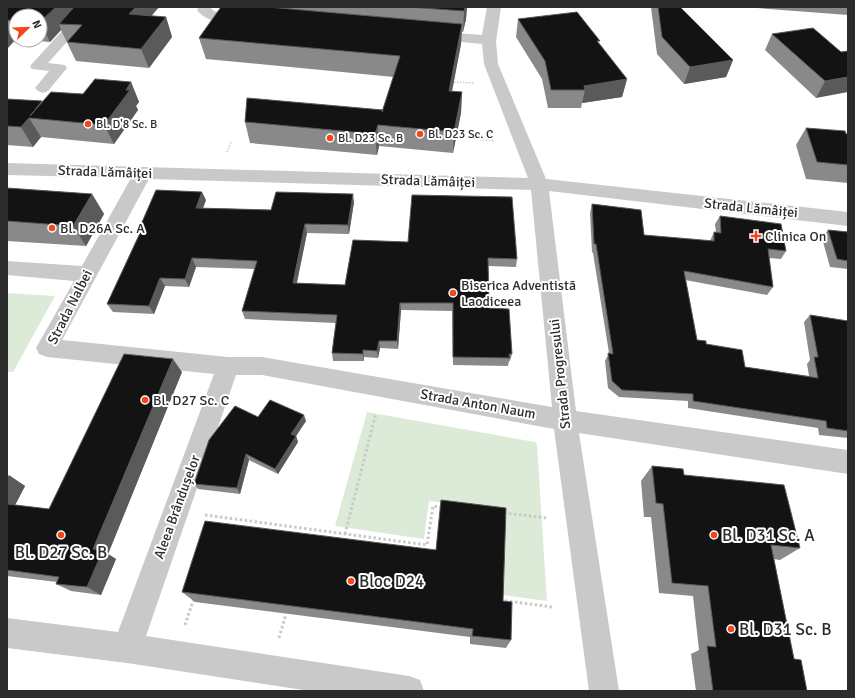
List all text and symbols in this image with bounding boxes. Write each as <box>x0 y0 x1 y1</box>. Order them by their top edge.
north arrow <box>8 8 48 48</box>
text: N <box>29 18 44 30</box>
place label: Bl. D'8 Sc. B <box>96 117 157 132</box>
marker: Bl. D'8 Sc. B <box>83 119 93 129</box>
place label: Bl. D23 Sc. C <box>428 127 493 142</box>
marker: Bl. D23 Sc. C <box>415 129 425 139</box>
place label: Bl. D23 Sc. B <box>338 131 403 146</box>
marker: Bl. D23 Sc. B <box>325 133 335 143</box>
street label: Strada Lămâiței <box>58 162 152 182</box>
street label: Strada Lămâiței <box>381 171 475 191</box>
street label: Strada Lămâiței <box>703 195 799 221</box>
place label: Bl. D26A Sc. A <box>60 220 145 237</box>
marker: Bl. D26A Sc. A <box>47 223 57 233</box>
place label: Clinica On <box>765 228 826 245</box>
marker: Clinica On <box>750 230 762 242</box>
street label: Strada Nalbei <box>44 267 96 347</box>
place label: Biserica Adventistă Laodiceea <box>461 277 576 310</box>
marker: Biserica Adventistă Laodiceea <box>448 288 458 298</box>
street label: Strada Progresului <box>546 318 574 430</box>
street label: Strada Anton Naum <box>419 385 537 423</box>
place label: Bl. D27 Sc. C <box>153 392 229 409</box>
marker: Bl. D27 Sc. C <box>140 395 150 405</box>
street label: Aleea Brândușelor <box>150 452 204 561</box>
place label: Bl. D31 Sc. A <box>722 525 815 546</box>
marker: Bl. D27 Sc. B <box>56 530 66 540</box>
marker: Bl. D31 Sc. A <box>709 530 719 540</box>
place label: Bl. D27 Sc. B <box>15 542 107 563</box>
place label: Bloc D24 <box>359 571 424 592</box>
marker: Bloc D24 <box>346 576 356 586</box>
place label: Bl. D31 Sc. B <box>739 619 832 640</box>
marker: Bl. D31 Sc. B <box>726 624 736 634</box>

